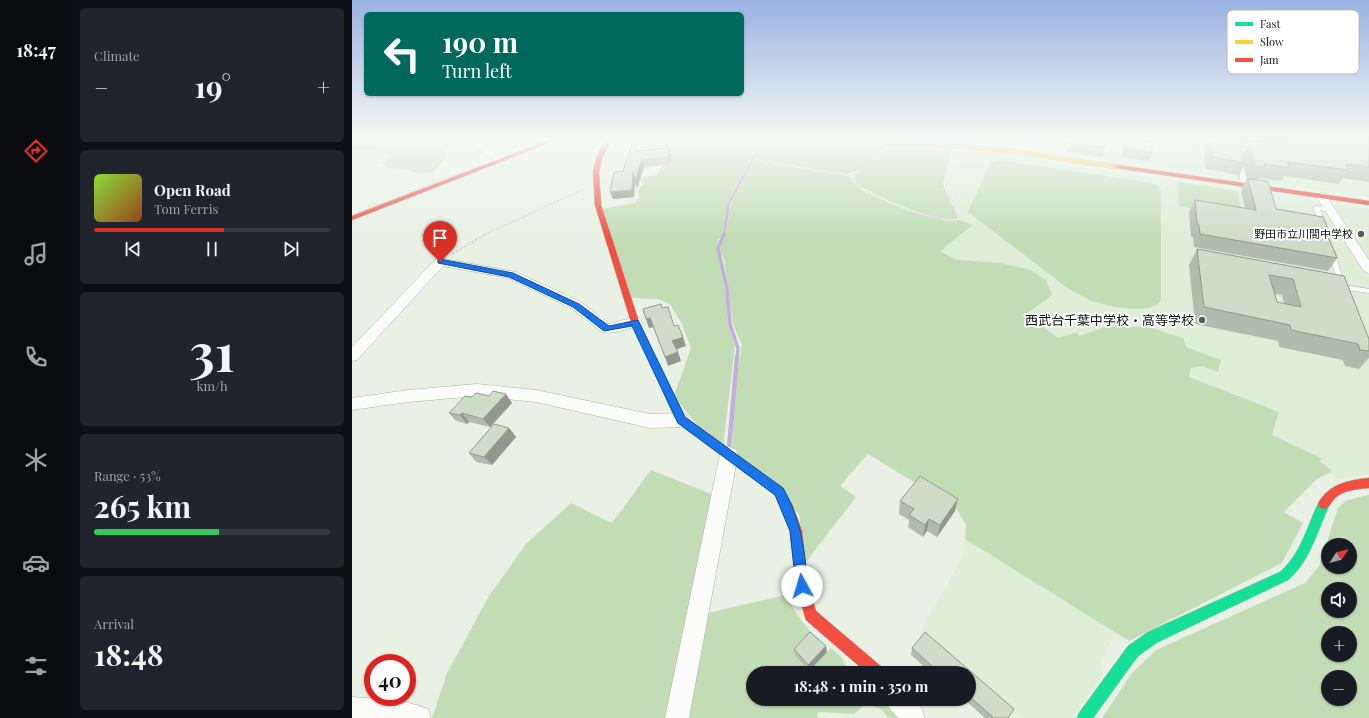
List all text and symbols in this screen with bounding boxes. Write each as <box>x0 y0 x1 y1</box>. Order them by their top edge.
legend <box>1227 10 1359 74</box>
text: Fast <box>1260 16 1280 31</box>
text: 190 m <box>442 23 518 60</box>
icon: left <box>376 28 428 80</box>
text: Slow <box>1260 34 1284 49</box>
text: 18:47 <box>16 38 56 62</box>
text: Climate <box>94 47 140 64</box>
text: Jam <box>1259 52 1279 67</box>
text: Turn left <box>442 59 512 83</box>
text: 19° <box>195 66 231 106</box>
text: − <box>94 72 108 102</box>
text: + <box>317 72 330 102</box>
icon: directions <box>22 137 50 165</box>
text: Open Road <box>154 180 231 200</box>
text: Tom Ferris <box>154 200 218 217</box>
pin <box>423 221 457 262</box>
place label: 野田市立川間中学校 <box>1254 226 1353 241</box>
icon: arrive <box>429 227 451 249</box>
marker: 野田市立川間中学校 <box>1356 229 1366 239</box>
icon: previous <box>122 238 144 260</box>
icon: pause <box>201 238 223 260</box>
icon: next <box>280 238 302 260</box>
icon: music <box>22 240 50 268</box>
place label: 西武台千葉中学校・高等学校 <box>1025 311 1194 328</box>
marker: 西武台千葉中学校・高等学校 <box>1197 315 1207 325</box>
text: 31 <box>189 316 235 385</box>
icon: phone <box>22 343 50 371</box>
text: km/h <box>196 377 228 394</box>
icon: climate <box>22 446 50 474</box>
text: Range · 53% <box>94 467 161 484</box>
text: 265 km <box>94 486 191 526</box>
north arrow <box>1321 538 1357 574</box>
map controls <box>1321 538 1357 706</box>
icon: car <box>22 549 50 577</box>
position arrow <box>781 565 823 607</box>
button: sound <box>1321 582 1357 618</box>
text: Arrival <box>94 615 134 632</box>
button: + <box>1321 626 1357 662</box>
text: 18:48 <box>94 634 164 674</box>
icon: filters <box>22 652 50 680</box>
speed limit sign: 40 <box>364 654 416 706</box>
button: − <box>1321 670 1357 706</box>
text: 18:48 · 1 min · 350 m <box>794 676 928 696</box>

